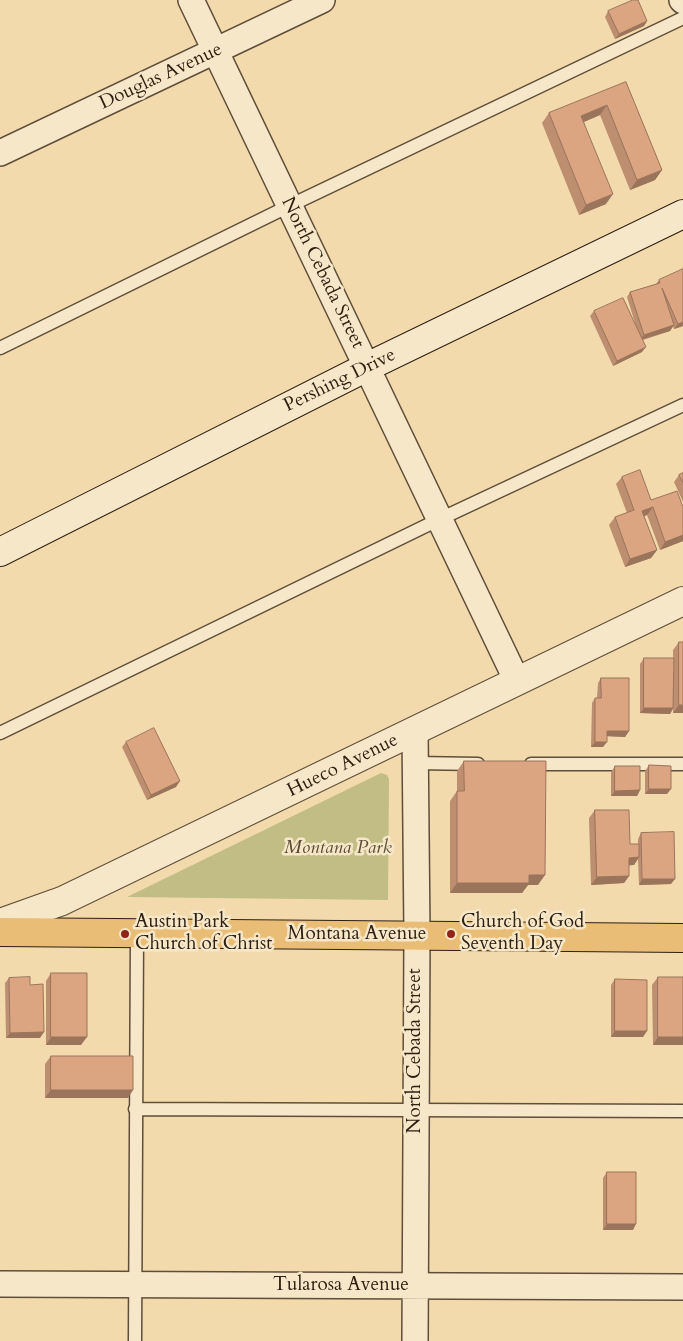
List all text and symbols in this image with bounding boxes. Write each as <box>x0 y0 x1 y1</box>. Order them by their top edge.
street label: Douglas Avenue <box>96 39 226 115</box>
street label: North Cebada Street <box>275 194 369 352</box>
street label: Pershing Drive <box>280 344 400 418</box>
street label: Hueco Avenue <box>284 729 402 803</box>
park label: Montana Park <box>284 838 392 860</box>
place label: Austin Park Church of Christ <box>135 912 272 956</box>
place label: Church of God Seventh Day <box>461 912 584 956</box>
street label: Montana Avenue <box>288 924 426 946</box>
marker: Austin Park Church of Christ <box>119 928 131 940</box>
marker: Church of God Seventh Day <box>445 928 457 940</box>
street label: North Cebada Street <box>405 968 427 1134</box>
street label: Tularosa Avenue <box>273 1275 409 1297</box>

